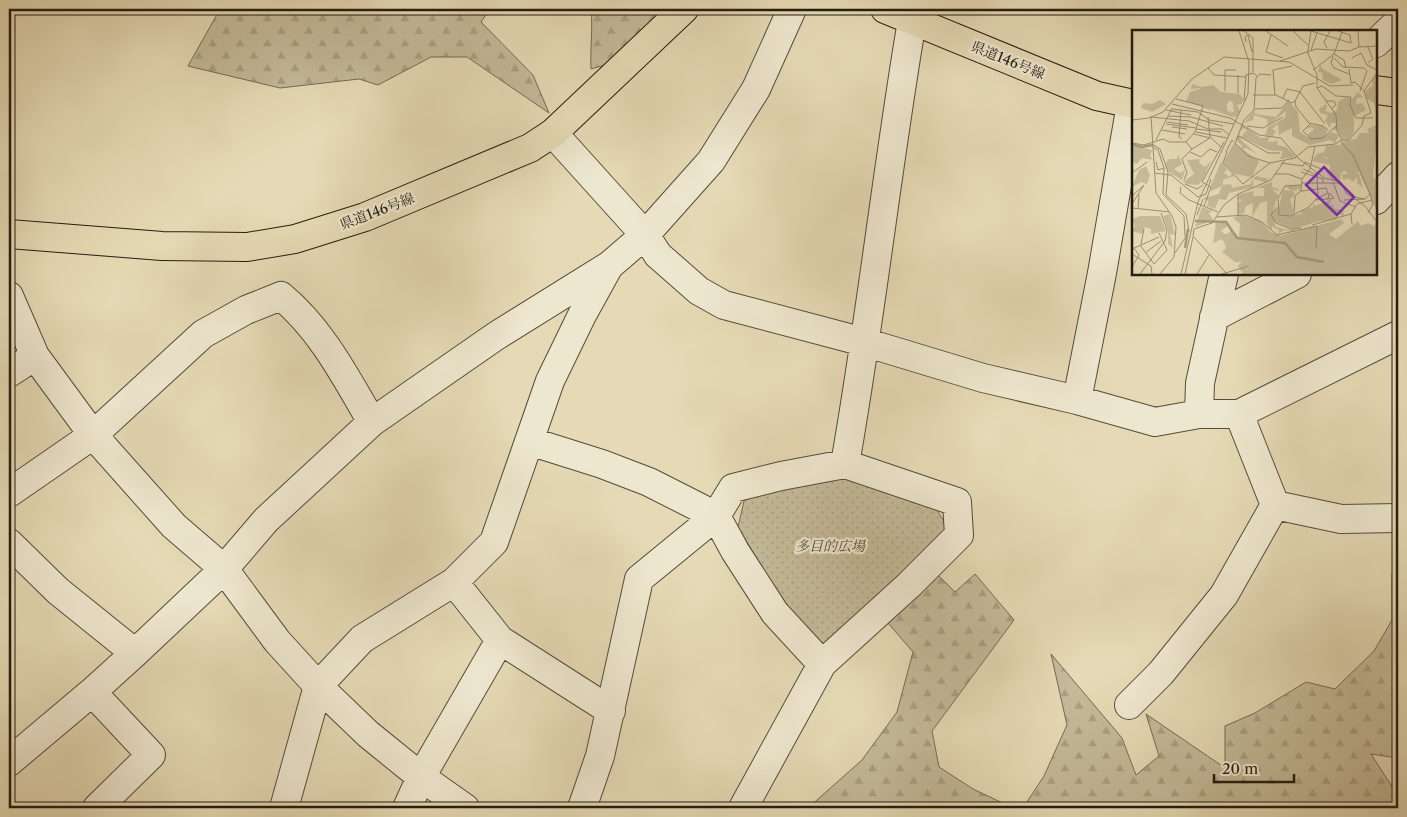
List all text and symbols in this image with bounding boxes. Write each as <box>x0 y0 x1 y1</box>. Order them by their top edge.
inset map <box>1132 30 1377 275</box>
street label: 県道146号線 <box>968 37 1048 83</box>
street label: 県道146号線 <box>337 189 417 233</box>
park label: 多目的広場 <box>795 537 867 555</box>
scale bar <box>1214 752 1294 784</box>
text: 20 m <box>1222 759 1258 778</box>

